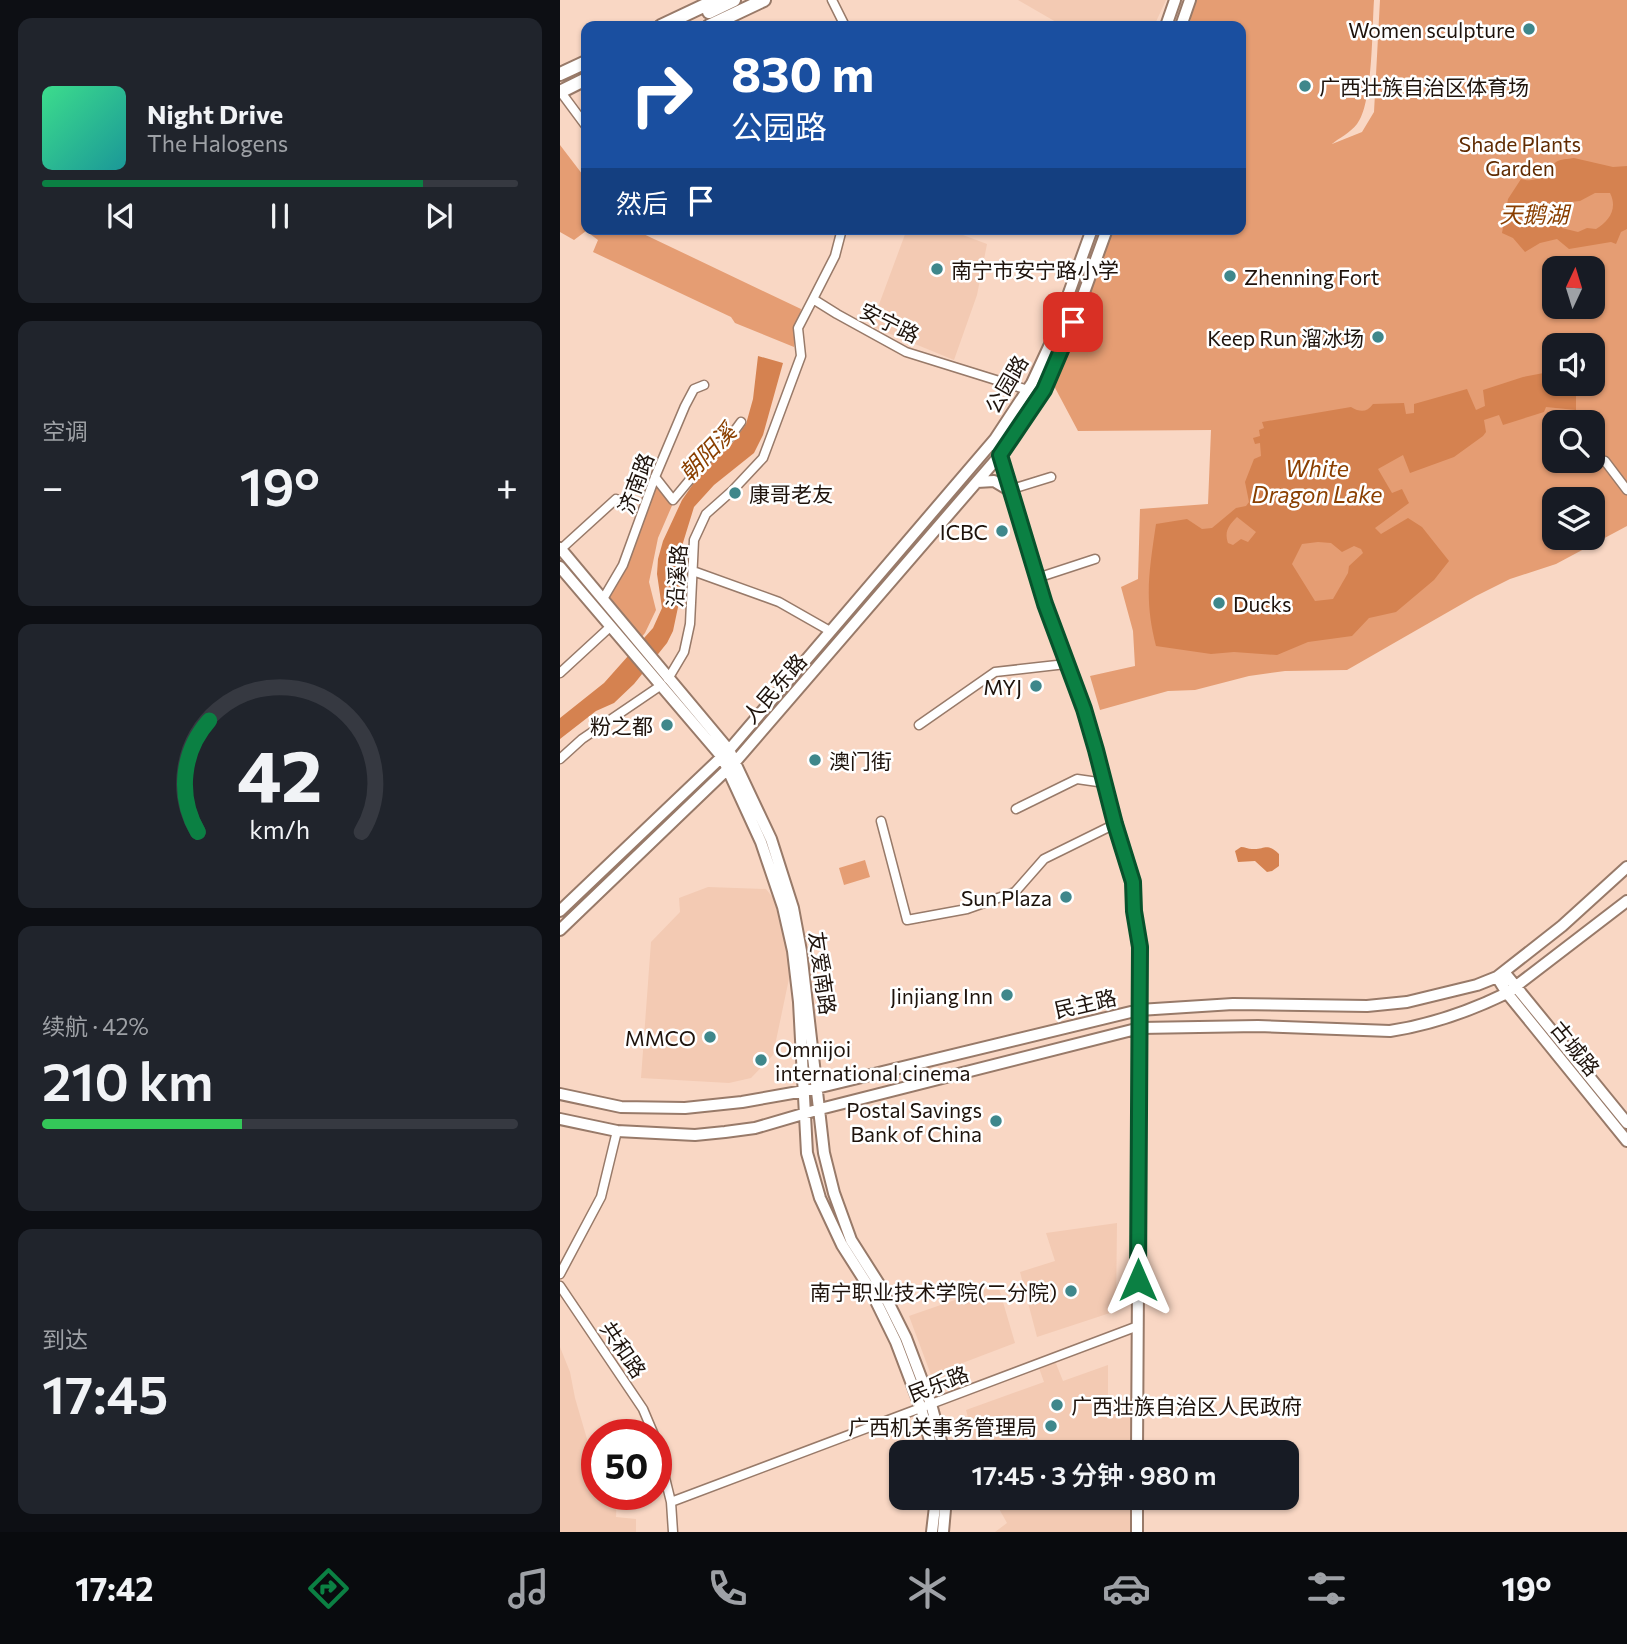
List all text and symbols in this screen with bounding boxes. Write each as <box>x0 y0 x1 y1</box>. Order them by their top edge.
place label: Women sculpture <box>1348 17 1515 42</box>
marker: Women sculpture <box>1521 21 1537 37</box>
text: 830 m <box>731 42 874 102</box>
icon: right <box>616 49 707 140</box>
place label: 广西壮族自治区体育场 <box>1319 74 1529 99</box>
marker: 广西壮族自治区体育场 <box>1297 78 1313 94</box>
text: Night Drive <box>147 98 283 129</box>
text: 公园路 <box>731 106 827 146</box>
text: The Halogens <box>147 129 288 157</box>
park label: Shade Plants Garden <box>1459 131 1581 180</box>
icon: arrive <box>682 182 720 220</box>
text: 然后 <box>616 187 668 218</box>
icon: previous <box>102 197 140 235</box>
icon: pause <box>261 197 299 235</box>
icon: next <box>420 197 458 235</box>
water label: 天鹅湖 <box>1500 200 1572 228</box>
north arrow <box>1542 256 1605 318</box>
map controls <box>1542 256 1605 550</box>
place label: 南宁市安宁路小学 <box>951 257 1119 282</box>
marker: 南宁市安宁路小学 <box>929 261 945 277</box>
place label: Zhenning Fort <box>1244 264 1379 289</box>
marker: Zhenning Fort <box>1222 268 1238 284</box>
pin <box>1043 292 1103 352</box>
street label: 安宁路 <box>856 297 924 347</box>
icon: arrive <box>1054 303 1092 341</box>
place label: Keep Run 溜冰场 <box>1207 325 1364 350</box>
marker: Keep Run 溜冰场 <box>1370 329 1386 345</box>
button: sound <box>1542 333 1605 396</box>
street label: 公园路 <box>979 350 1033 418</box>
button: search <box>1542 410 1605 473</box>
water label: 朝阳溪 <box>673 415 743 487</box>
text: 空调 <box>42 417 88 445</box>
street label: 济南路 <box>612 449 658 517</box>
text: 19° <box>239 453 320 517</box>
water label: White Dragon Lake <box>1252 454 1382 508</box>
text: − <box>42 462 64 509</box>
text: + <box>496 462 518 509</box>
place label: 康哥老友 <box>749 481 833 506</box>
marker: 康哥老友 <box>727 485 743 501</box>
button: layers <box>1542 487 1605 550</box>
place label: ICBC <box>940 519 988 544</box>
marker: ICBC <box>994 523 1010 539</box>
street label: 沿溪路 <box>661 544 691 608</box>
place label: Ducks <box>1233 591 1292 616</box>
marker: Ducks <box>1211 595 1227 611</box>
street label: 人民东路 <box>737 648 811 728</box>
place label: MYJ <box>983 674 1022 699</box>
marker: MYJ <box>1028 678 1044 694</box>
place label: 粉之都 <box>590 713 653 738</box>
marker: 粉之都 <box>659 717 675 733</box>
text: 42 <box>237 728 323 817</box>
place label: 澳门街 <box>829 748 892 773</box>
marker: 澳门街 <box>807 752 823 768</box>
text: km/h <box>250 814 310 844</box>
place label: Sun Plaza <box>961 885 1052 910</box>
marker: Sun Plaza <box>1058 889 1074 905</box>
street label: 友爱南路 <box>805 930 841 1016</box>
place label: Jinjiang Inn <box>890 983 993 1008</box>
street label: 民主路 <box>1051 984 1119 1022</box>
marker: Jinjiang Inn <box>999 987 1015 1003</box>
text: 续航 · 42% <box>42 1012 149 1040</box>
street label: 古城路 <box>1546 1016 1606 1080</box>
place label: MMCO <box>625 1025 696 1050</box>
marker: MMCO <box>702 1029 718 1045</box>
place label: Omnijoi international cinema <box>775 1036 971 1085</box>
text: 210 km <box>42 1048 213 1112</box>
marker: Omnijoi international cinema <box>753 1052 769 1068</box>
place label: Postal Savings Bank of China <box>846 1097 982 1146</box>
marker: Postal Savings Bank of China <box>988 1113 1004 1129</box>
position arrow <box>1101 1243 1175 1317</box>
place label: 南宁职业技术学院(二分院) <box>810 1279 1057 1304</box>
marker: 南宁职业技术学院(二分院) <box>1063 1283 1079 1299</box>
street label: 共和路 <box>596 1316 652 1382</box>
text: 到达 <box>42 1325 88 1353</box>
street label: 民乐路 <box>904 1360 972 1406</box>
text: 17:45 <box>42 1361 168 1425</box>
place label: 广西壮族自治区人民政府 <box>1071 1393 1302 1418</box>
marker: 广西壮族自治区人民政府 <box>1049 1397 1065 1413</box>
place label: 广西机关事务管理局 <box>848 1414 1037 1439</box>
marker: 广西机关事务管理局 <box>1043 1418 1059 1434</box>
speed limit sign: 50 <box>581 1419 672 1510</box>
text: 17:45 · 3 分钟 · 980 m <box>971 1459 1217 1490</box>
icon: directions <box>304 1564 353 1613</box>
icon: music <box>504 1564 553 1613</box>
icon: phone <box>703 1564 752 1613</box>
icon: climate <box>903 1564 952 1613</box>
icon: car <box>1102 1564 1151 1613</box>
icon: filters <box>1302 1564 1351 1613</box>
text: 17:42 <box>75 1568 153 1608</box>
text: 19° <box>1501 1568 1552 1608</box>

